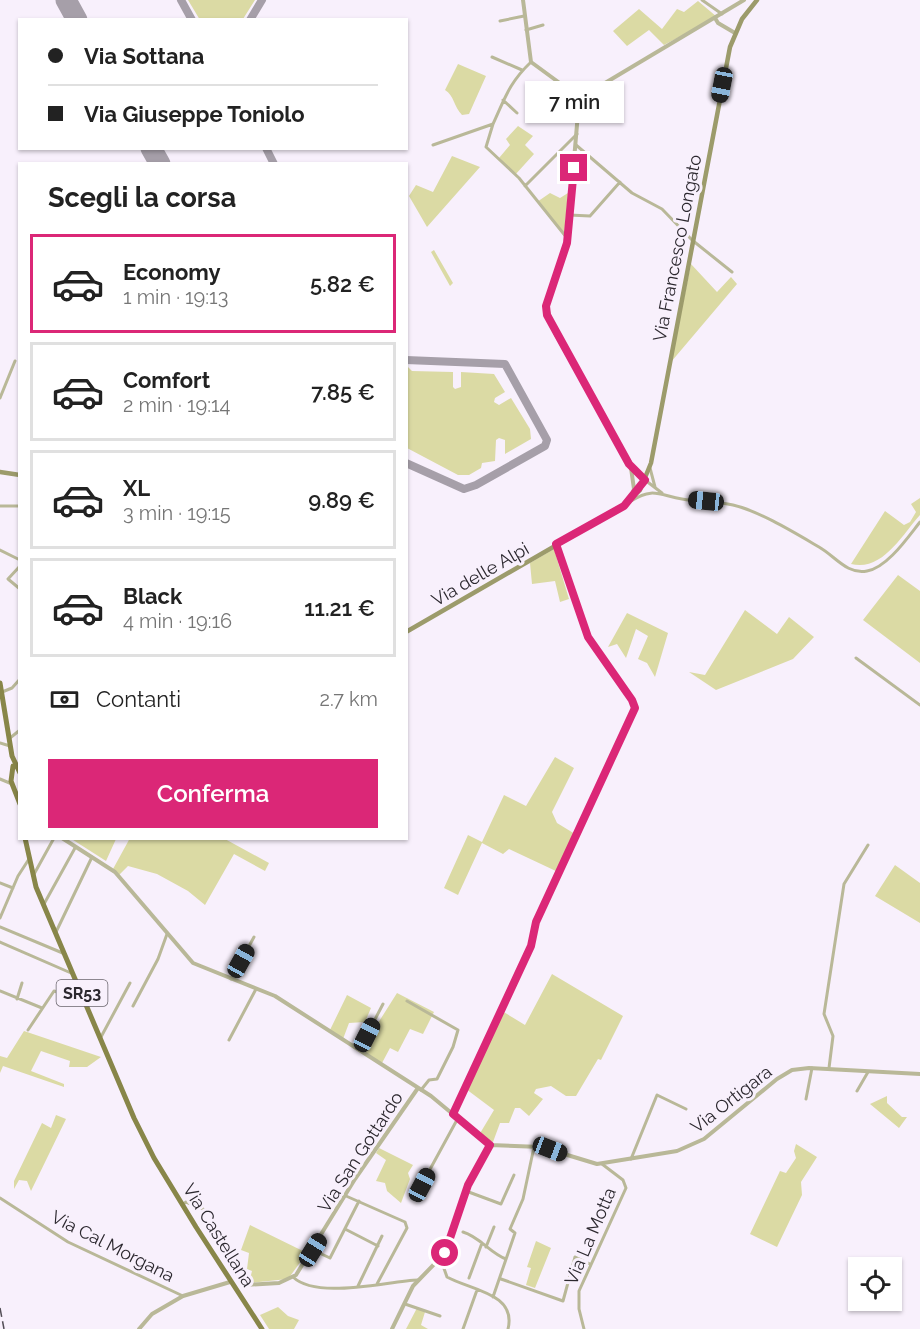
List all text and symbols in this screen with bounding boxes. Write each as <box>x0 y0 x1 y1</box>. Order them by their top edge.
text: Via Sottana <box>84 43 204 69</box>
car <box>710 66 734 104</box>
callout: 7 min <box>524 81 624 123</box>
text: 7 min <box>549 90 600 114</box>
text: Via Giuseppe Toniolo <box>84 101 305 127</box>
street label: Via Francesco Longato <box>649 152 706 343</box>
route end <box>560 154 587 181</box>
text: Scegli la corsa <box>48 182 236 213</box>
icon: car <box>51 257 105 311</box>
text: Economy <box>123 259 221 285</box>
text: 5.82 € <box>310 271 375 297</box>
text: 1 min · 19:13 <box>123 285 228 309</box>
icon: car <box>51 365 105 419</box>
text: Comfort <box>123 367 210 393</box>
text: 7.85 € <box>311 379 375 405</box>
text: 2 min · 19:14 <box>123 393 230 417</box>
icon: car <box>51 473 105 527</box>
text: XL <box>123 475 150 501</box>
text: 9.89 € <box>308 487 375 513</box>
car <box>687 490 725 512</box>
text: 3 min · 19:15 <box>123 501 231 525</box>
street label: Via delle Alpi <box>428 538 532 610</box>
icon: car <box>51 581 105 635</box>
text: Black <box>123 583 182 609</box>
text: 11.21 € <box>304 595 375 621</box>
text: 4 min · 19:16 <box>123 609 232 633</box>
icon: cash <box>48 683 81 716</box>
text: Contanti <box>96 686 181 712</box>
text: 2.7 km <box>320 687 378 711</box>
button: Conferma <box>48 759 378 828</box>
car <box>224 941 258 981</box>
road number: SR53 <box>56 980 107 1006</box>
car <box>351 1015 383 1055</box>
street label: Via Ortigara <box>686 1061 776 1137</box>
street label: Via San Gottardo <box>313 1087 407 1216</box>
car <box>530 1134 570 1164</box>
car <box>406 1165 438 1205</box>
street label: Via Castellana <box>179 1180 259 1290</box>
street label: Via La Motta <box>560 1184 620 1288</box>
street label: Via Cal Morgana <box>48 1206 178 1286</box>
car <box>296 1230 330 1270</box>
route start <box>431 1239 458 1266</box>
map controls <box>848 1257 902 1311</box>
button: locate <box>848 1257 902 1311</box>

